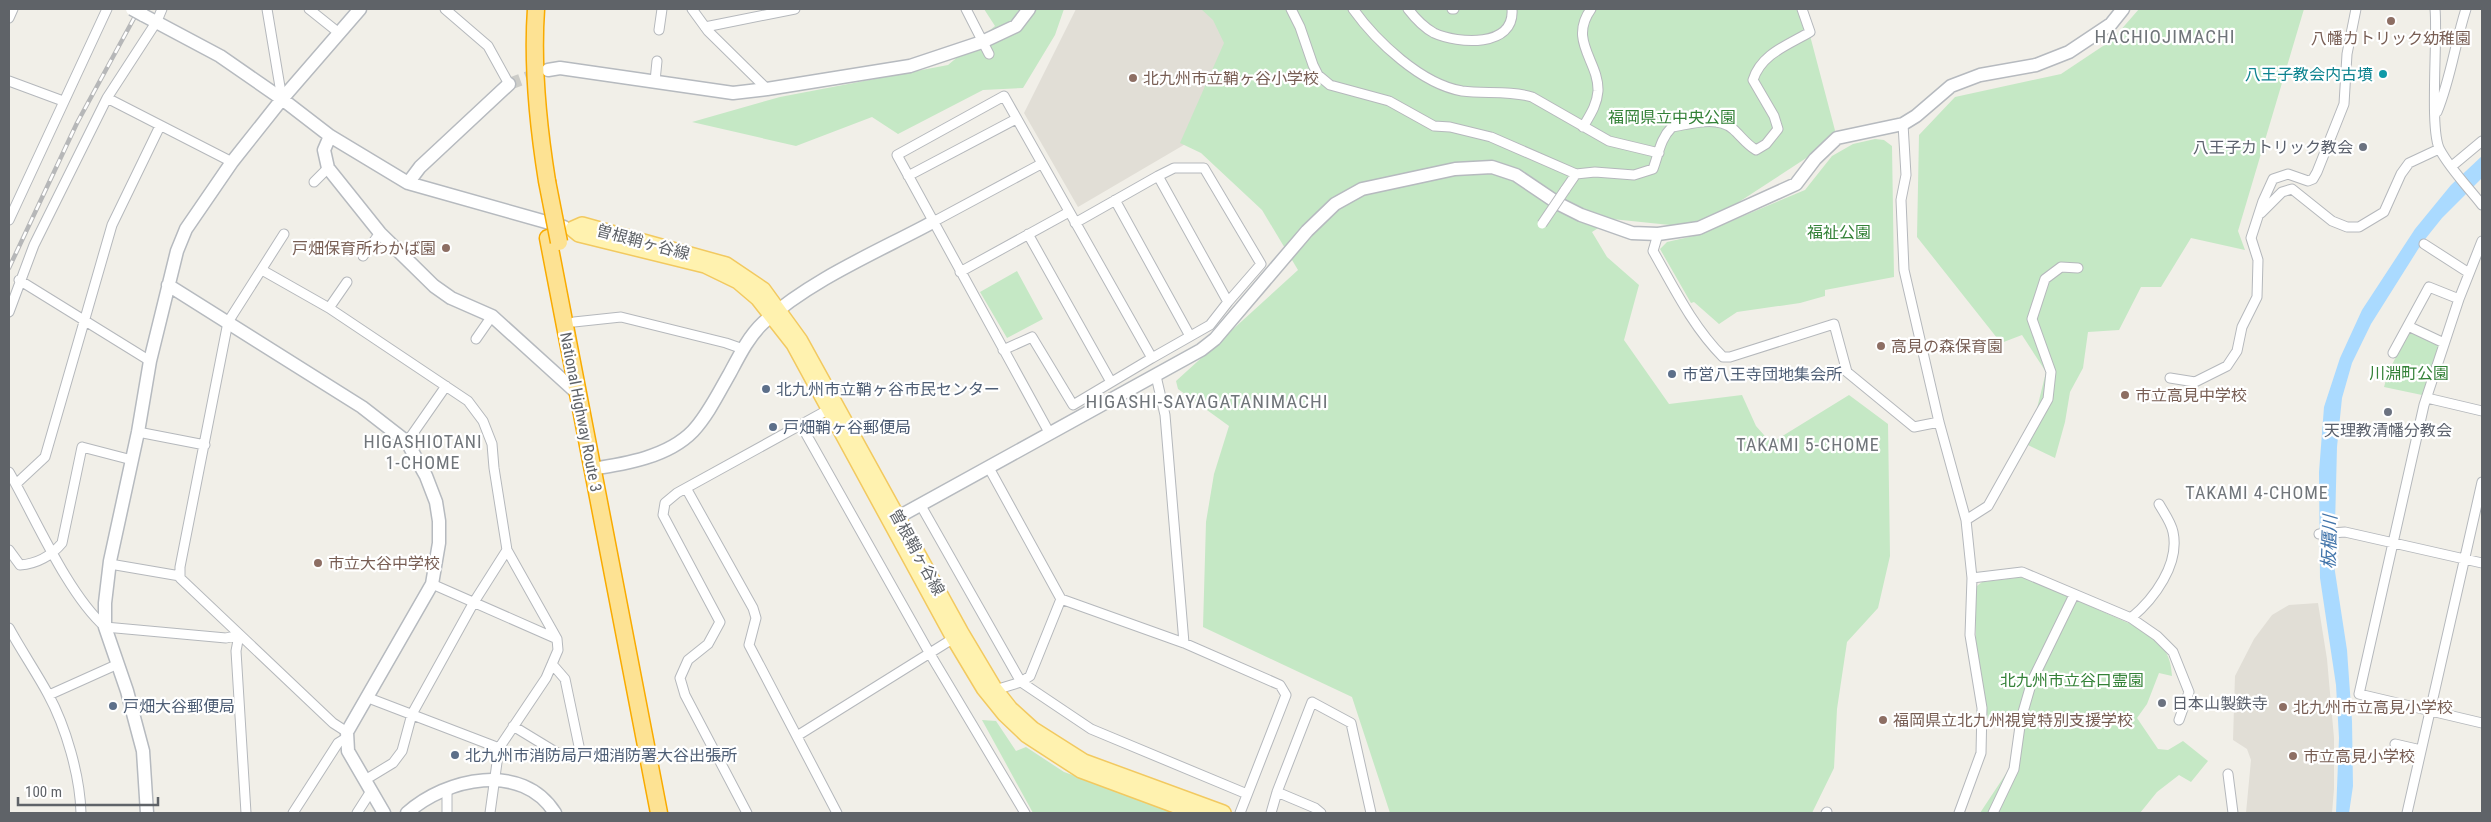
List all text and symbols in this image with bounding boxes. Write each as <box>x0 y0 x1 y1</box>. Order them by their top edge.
marker: 八幡カトリック幼稚園 <box>2385 15 2397 27</box>
district label: HACHIOJIMACHI <box>2094 25 2236 48</box>
place label: 八幡カトリック幼稚園 <box>2311 29 2471 48</box>
place label: 八王子教会内古墳 <box>2245 65 2373 84</box>
marker: 八王子教会内古墳 <box>2377 68 2389 80</box>
place label: 北九州市立鞘ヶ谷小学校 <box>1143 69 1319 88</box>
marker: 北九州市立鞘ヶ谷小学校 <box>1127 72 1139 84</box>
park label: 福岡県立中央公園 <box>1608 108 1736 127</box>
place label: 八王子カトリック教会 <box>2193 138 2353 157</box>
marker: 八王子カトリック教会 <box>2357 141 2369 153</box>
street label: 曽根鞘ヶ谷線 <box>594 220 692 264</box>
park label: 福祉公園 <box>1807 223 1871 242</box>
place label: 戸畑保育所わかば園 <box>292 239 436 258</box>
marker: 戸畑保育所わかば園 <box>440 242 452 254</box>
street label: National Highway Route 3 <box>556 331 606 493</box>
place label: 高見の森保育園 <box>1891 337 2003 356</box>
marker: 高見の森保育園 <box>1875 340 1887 352</box>
park label: 川淵町公園 <box>2369 364 2449 383</box>
place label: 市営八王寺団地集会所 <box>1682 365 1842 384</box>
marker: 市営八王寺団地集会所 <box>1666 368 1678 380</box>
place label: 北九州市立鞘ヶ谷市民センター <box>776 380 1000 399</box>
marker: 北九州市立鞘ヶ谷市民センター <box>760 383 772 395</box>
place label: 市立高見中学校 <box>2135 386 2247 405</box>
marker: 市立高見中学校 <box>2119 389 2131 401</box>
district label: HIGASHI-SAYAGATANIMACHI <box>1085 390 1329 413</box>
marker: 天理教清幡分教会 <box>2382 406 2394 418</box>
place label: 戸畑鞘ヶ谷郵便局 <box>783 418 911 437</box>
marker: 戸畑鞘ヶ谷郵便局 <box>767 421 779 433</box>
place label: 天理教清幡分教会 <box>2324 421 2452 440</box>
district label: HIGASHIOTANI 1-CHOME <box>364 431 482 473</box>
district label: TAKAMI 5-CHOME <box>1736 434 1880 455</box>
district label: TAKAMI 4-CHOME <box>2185 482 2329 503</box>
street label: 曽根鞘ヶ谷線 <box>885 505 949 599</box>
water label: 板櫃川 <box>2318 513 2341 569</box>
place label: 市立大谷中学校 <box>328 554 440 573</box>
marker: 市立大谷中学校 <box>312 557 324 569</box>
park label: 北九州市立谷口霊園 <box>2000 671 2144 690</box>
place label: 日本山製鉄寺 <box>2172 694 2268 713</box>
place label: 戸畑大谷郵便局 <box>123 697 235 716</box>
marker: 日本山製鉄寺 <box>2156 697 2168 709</box>
place label: 北九州市立高見小学校 <box>2293 698 2453 717</box>
marker: 戸畑大谷郵便局 <box>107 700 119 712</box>
marker: 北九州市立高見小学校 <box>2277 701 2289 713</box>
place label: 福岡県立北九州視覚特別支援学校 <box>1893 711 2133 730</box>
marker: 福岡県立北九州視覚特別支援学校 <box>1877 714 1889 726</box>
place label: 北九州市消防局戸畑消防署大谷出張所 <box>465 746 737 765</box>
place label: 市立高見小学校 <box>2303 747 2415 766</box>
marker: 北九州市消防局戸畑消防署大谷出張所 <box>449 749 461 761</box>
marker: 市立高見小学校 <box>2287 750 2299 762</box>
scale bar <box>18 774 158 806</box>
text: 100 m <box>25 783 62 801</box>

